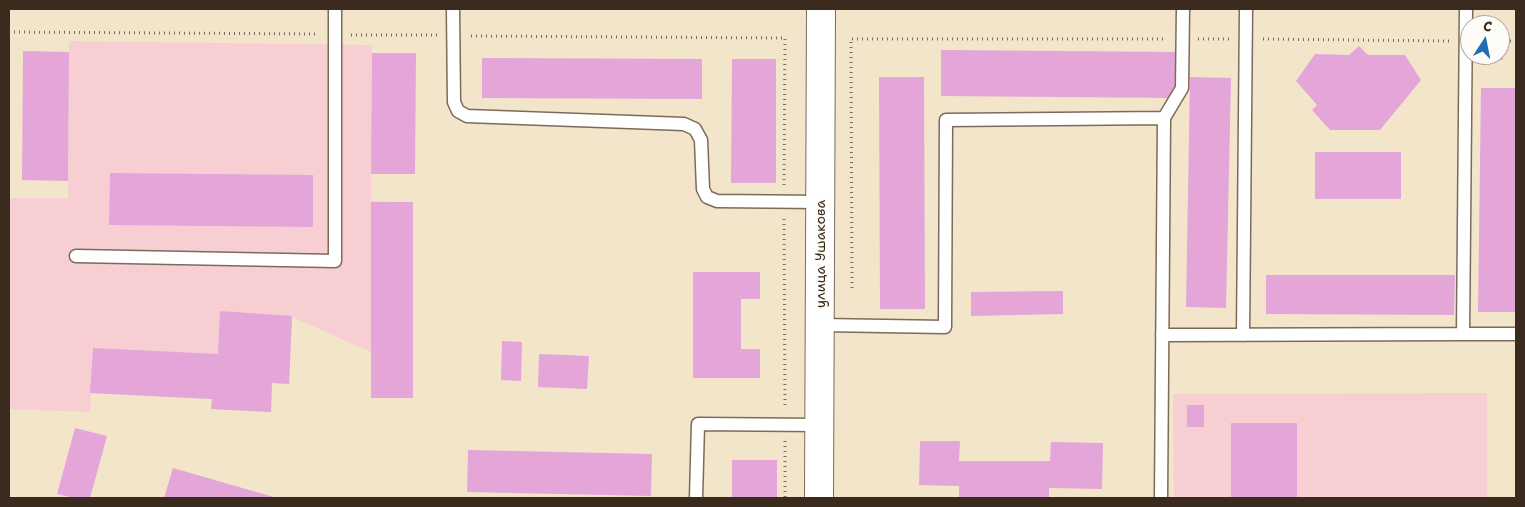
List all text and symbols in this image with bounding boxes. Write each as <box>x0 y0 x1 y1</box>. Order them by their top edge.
north arrow <box>1460 15 1510 65</box>
text: С <box>1482 17 1494 36</box>
street label: улица Ушакова <box>813 200 829 308</box>

